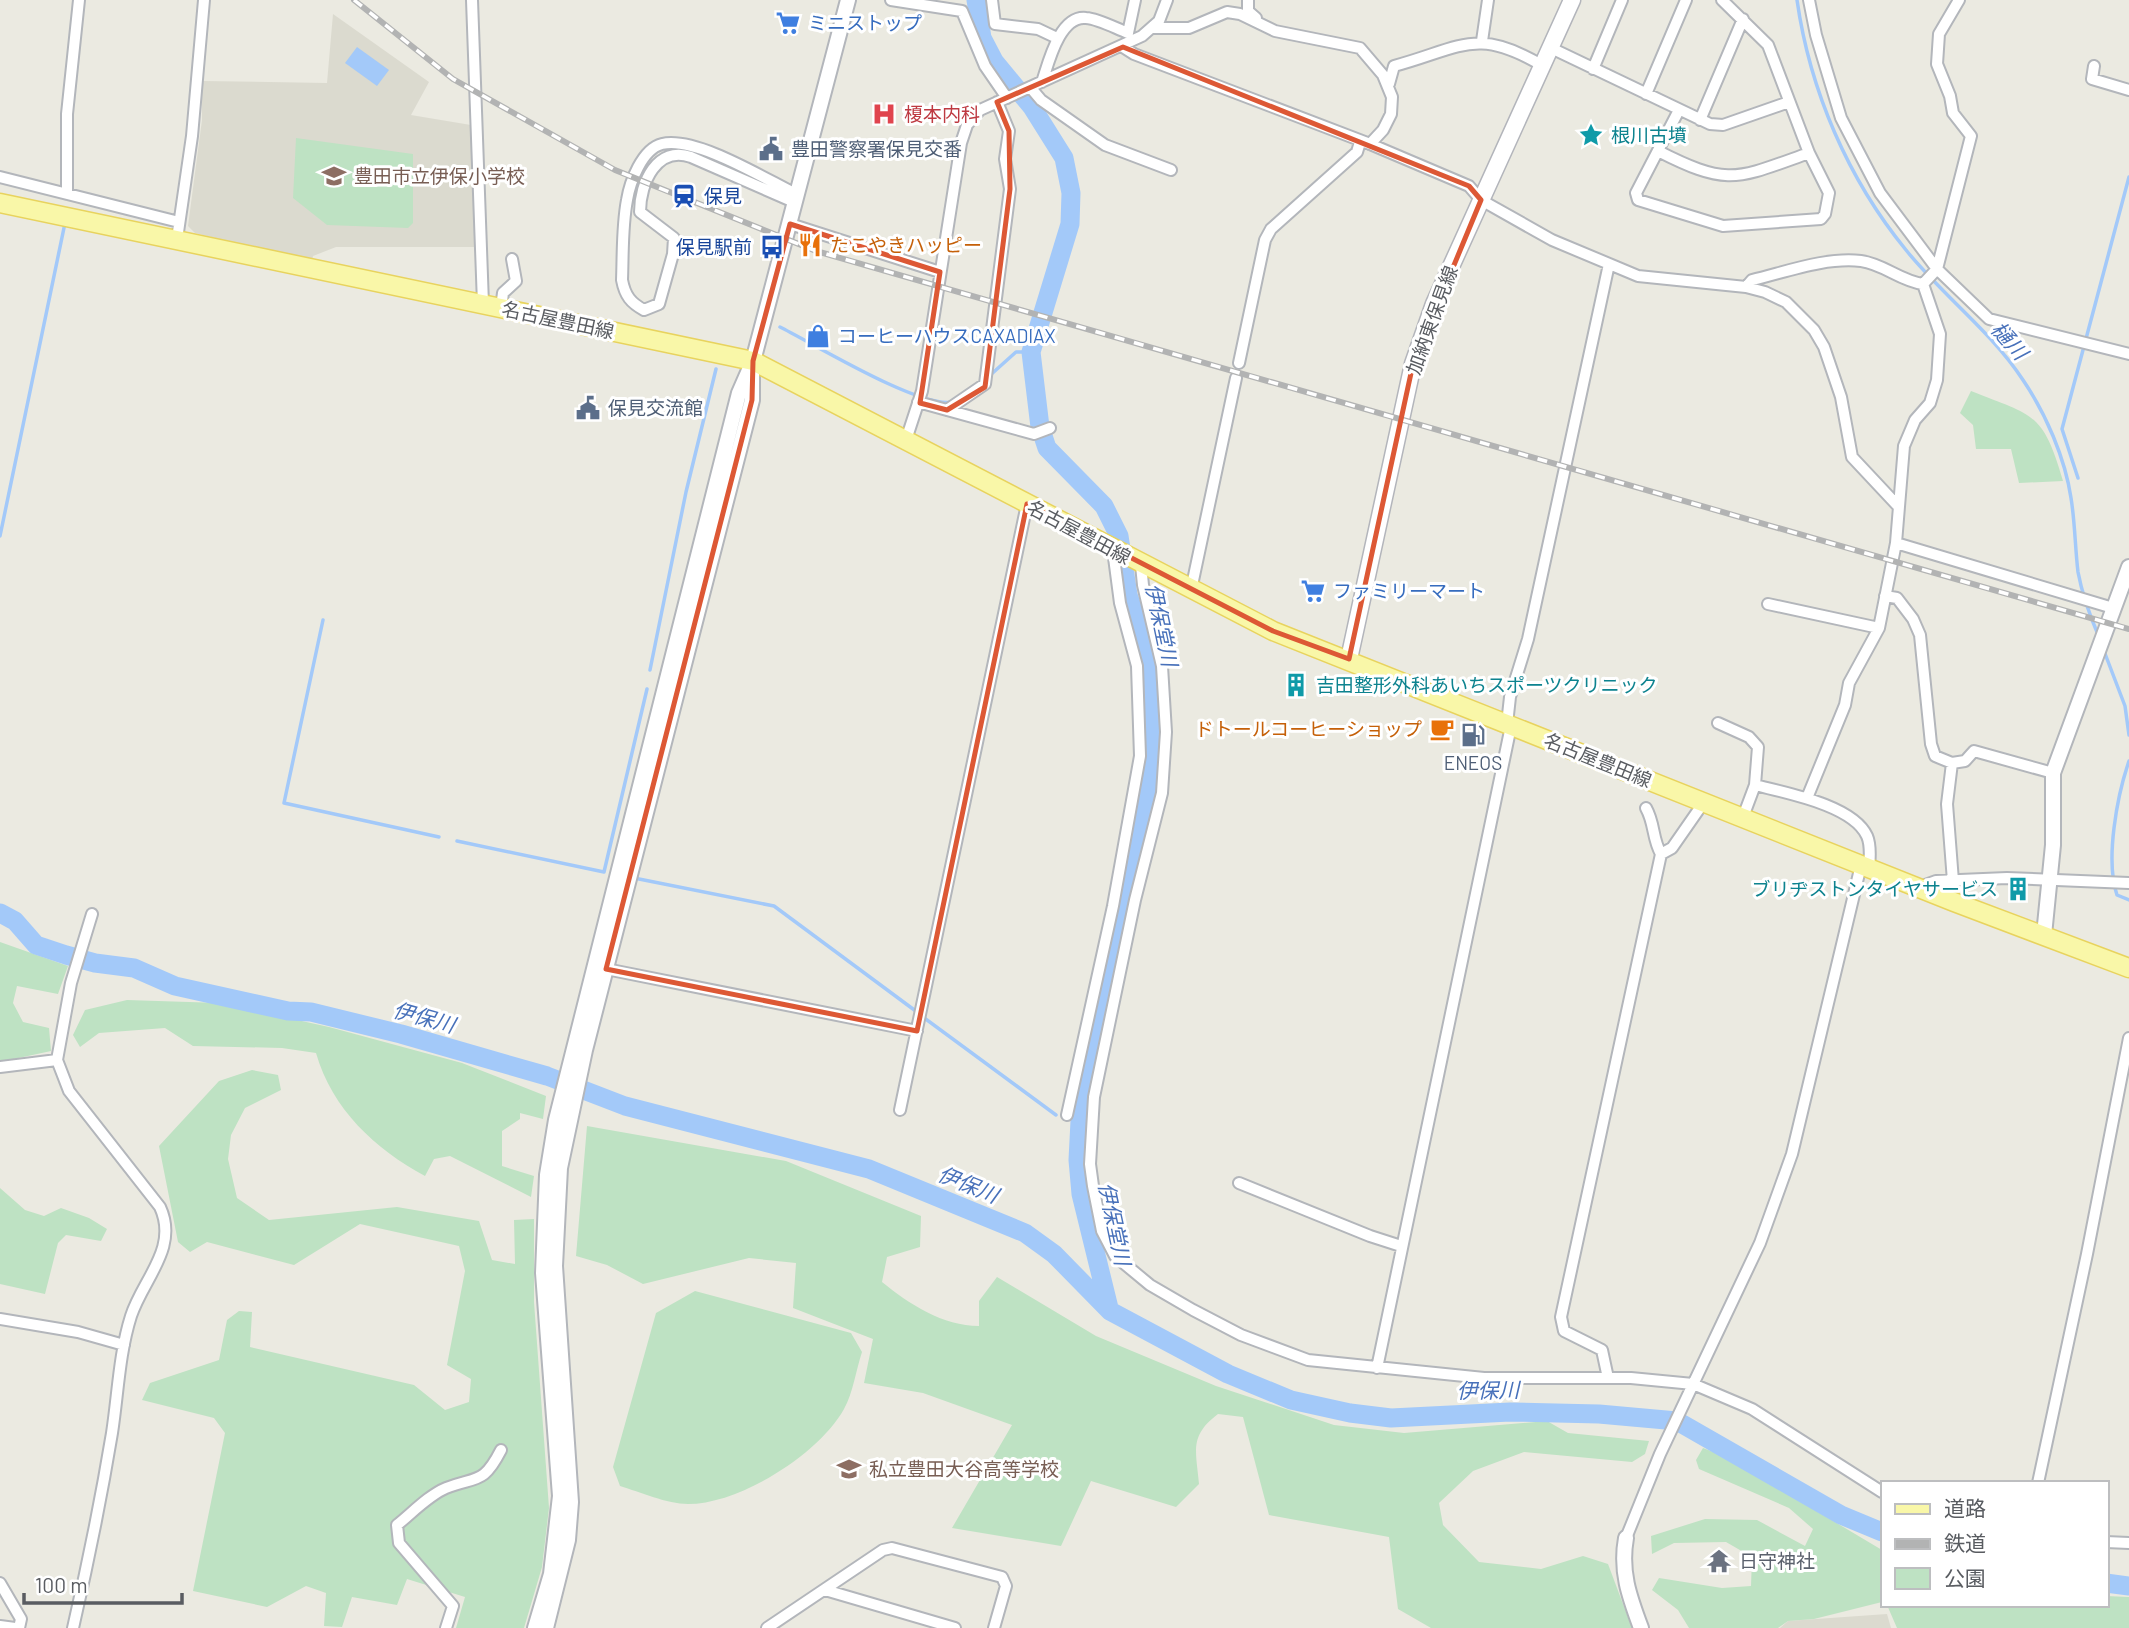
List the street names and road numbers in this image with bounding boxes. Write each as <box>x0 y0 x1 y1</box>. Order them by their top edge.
street label: 加納東保見線 <box>1401 262 1462 377</box>
street label: 名古屋豊田線 <box>500 296 616 343</box>
street label: 名古屋豊田線 <box>1024 495 1135 568</box>
street label: 名古屋豊田線 <box>1541 728 1655 792</box>

